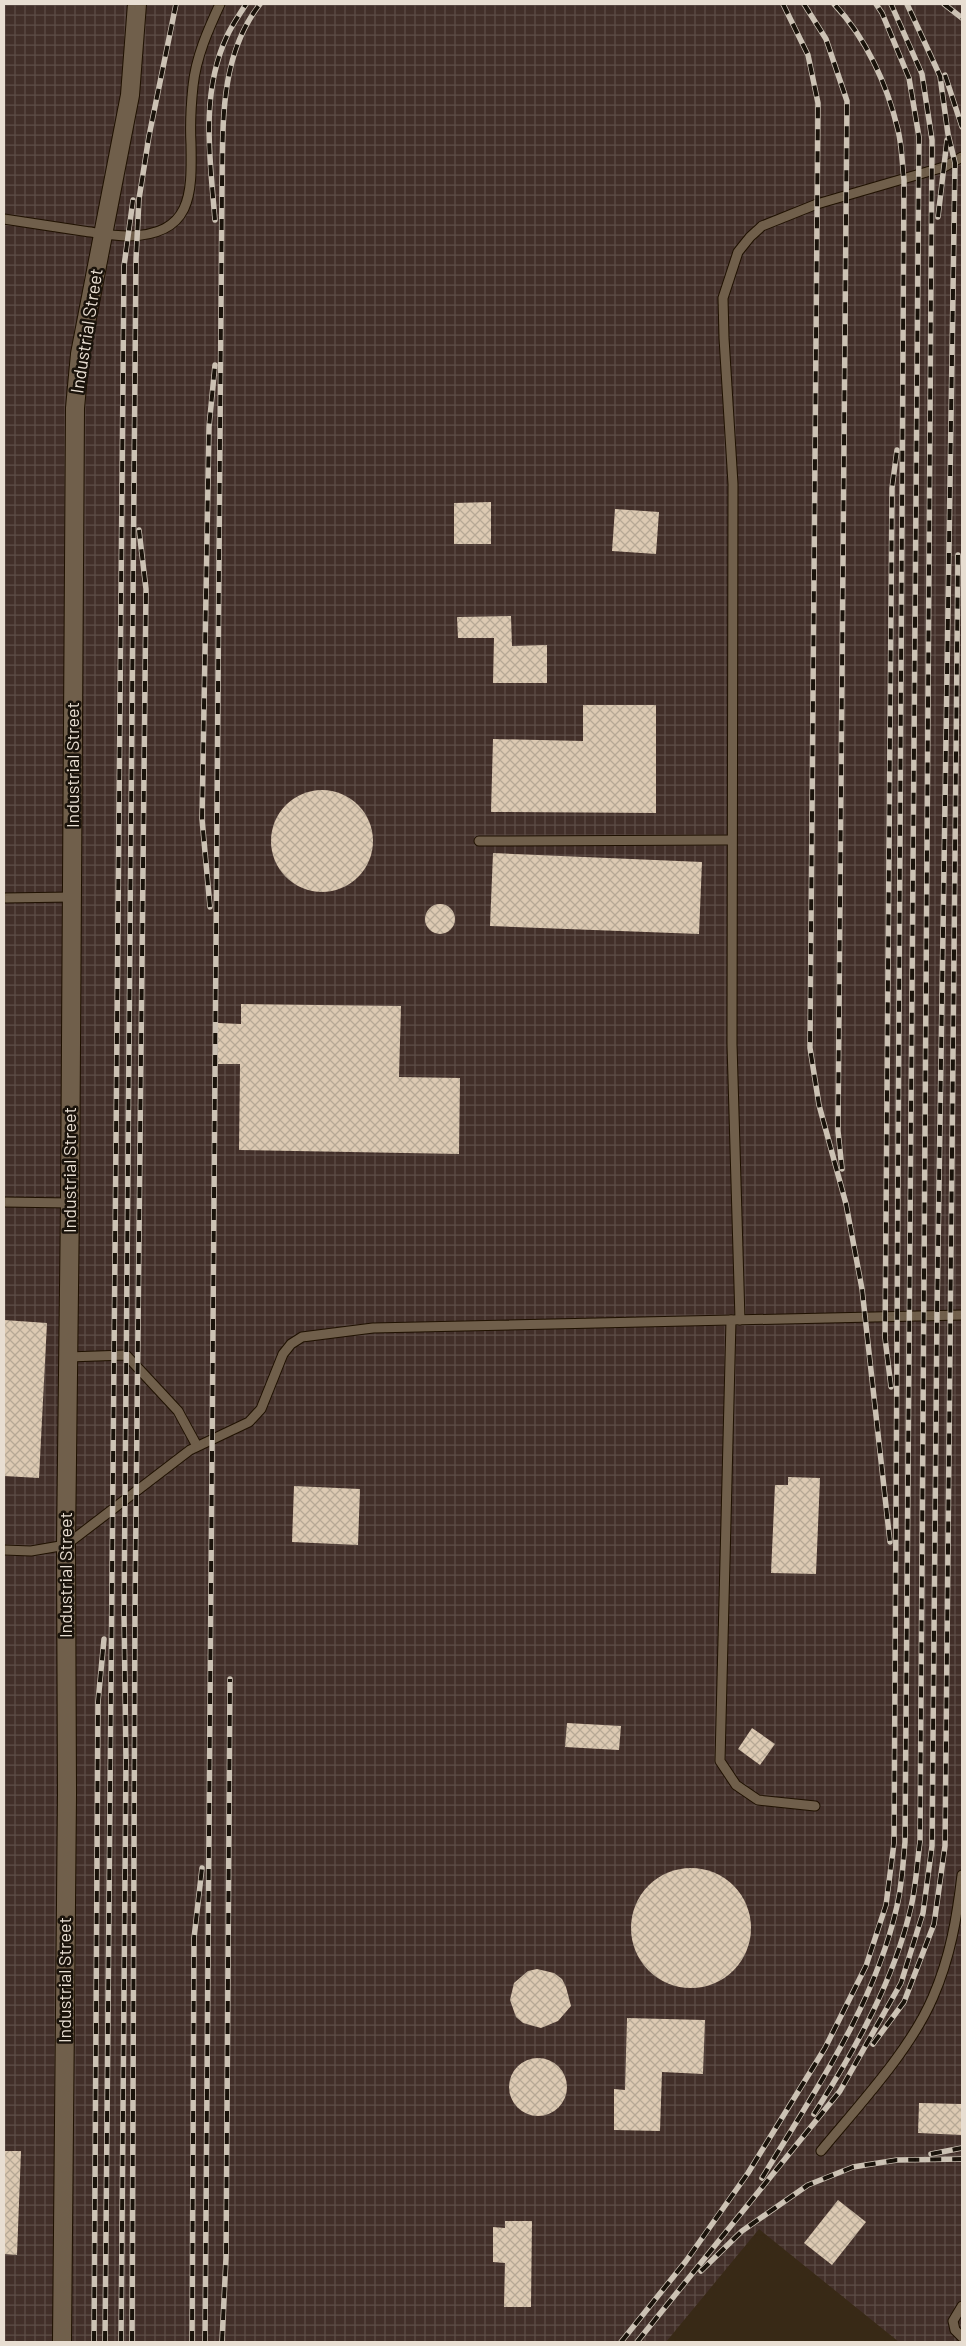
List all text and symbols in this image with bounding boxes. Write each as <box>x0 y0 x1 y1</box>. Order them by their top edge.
street label: Industrial Street <box>65 267 107 395</box>
street label: Industrial Street <box>61 702 83 828</box>
street label: Industrial Street <box>58 1107 80 1233</box>
street label: Industrial Street <box>54 1512 76 1638</box>
street label: Industrial Street <box>53 1917 75 2043</box>

